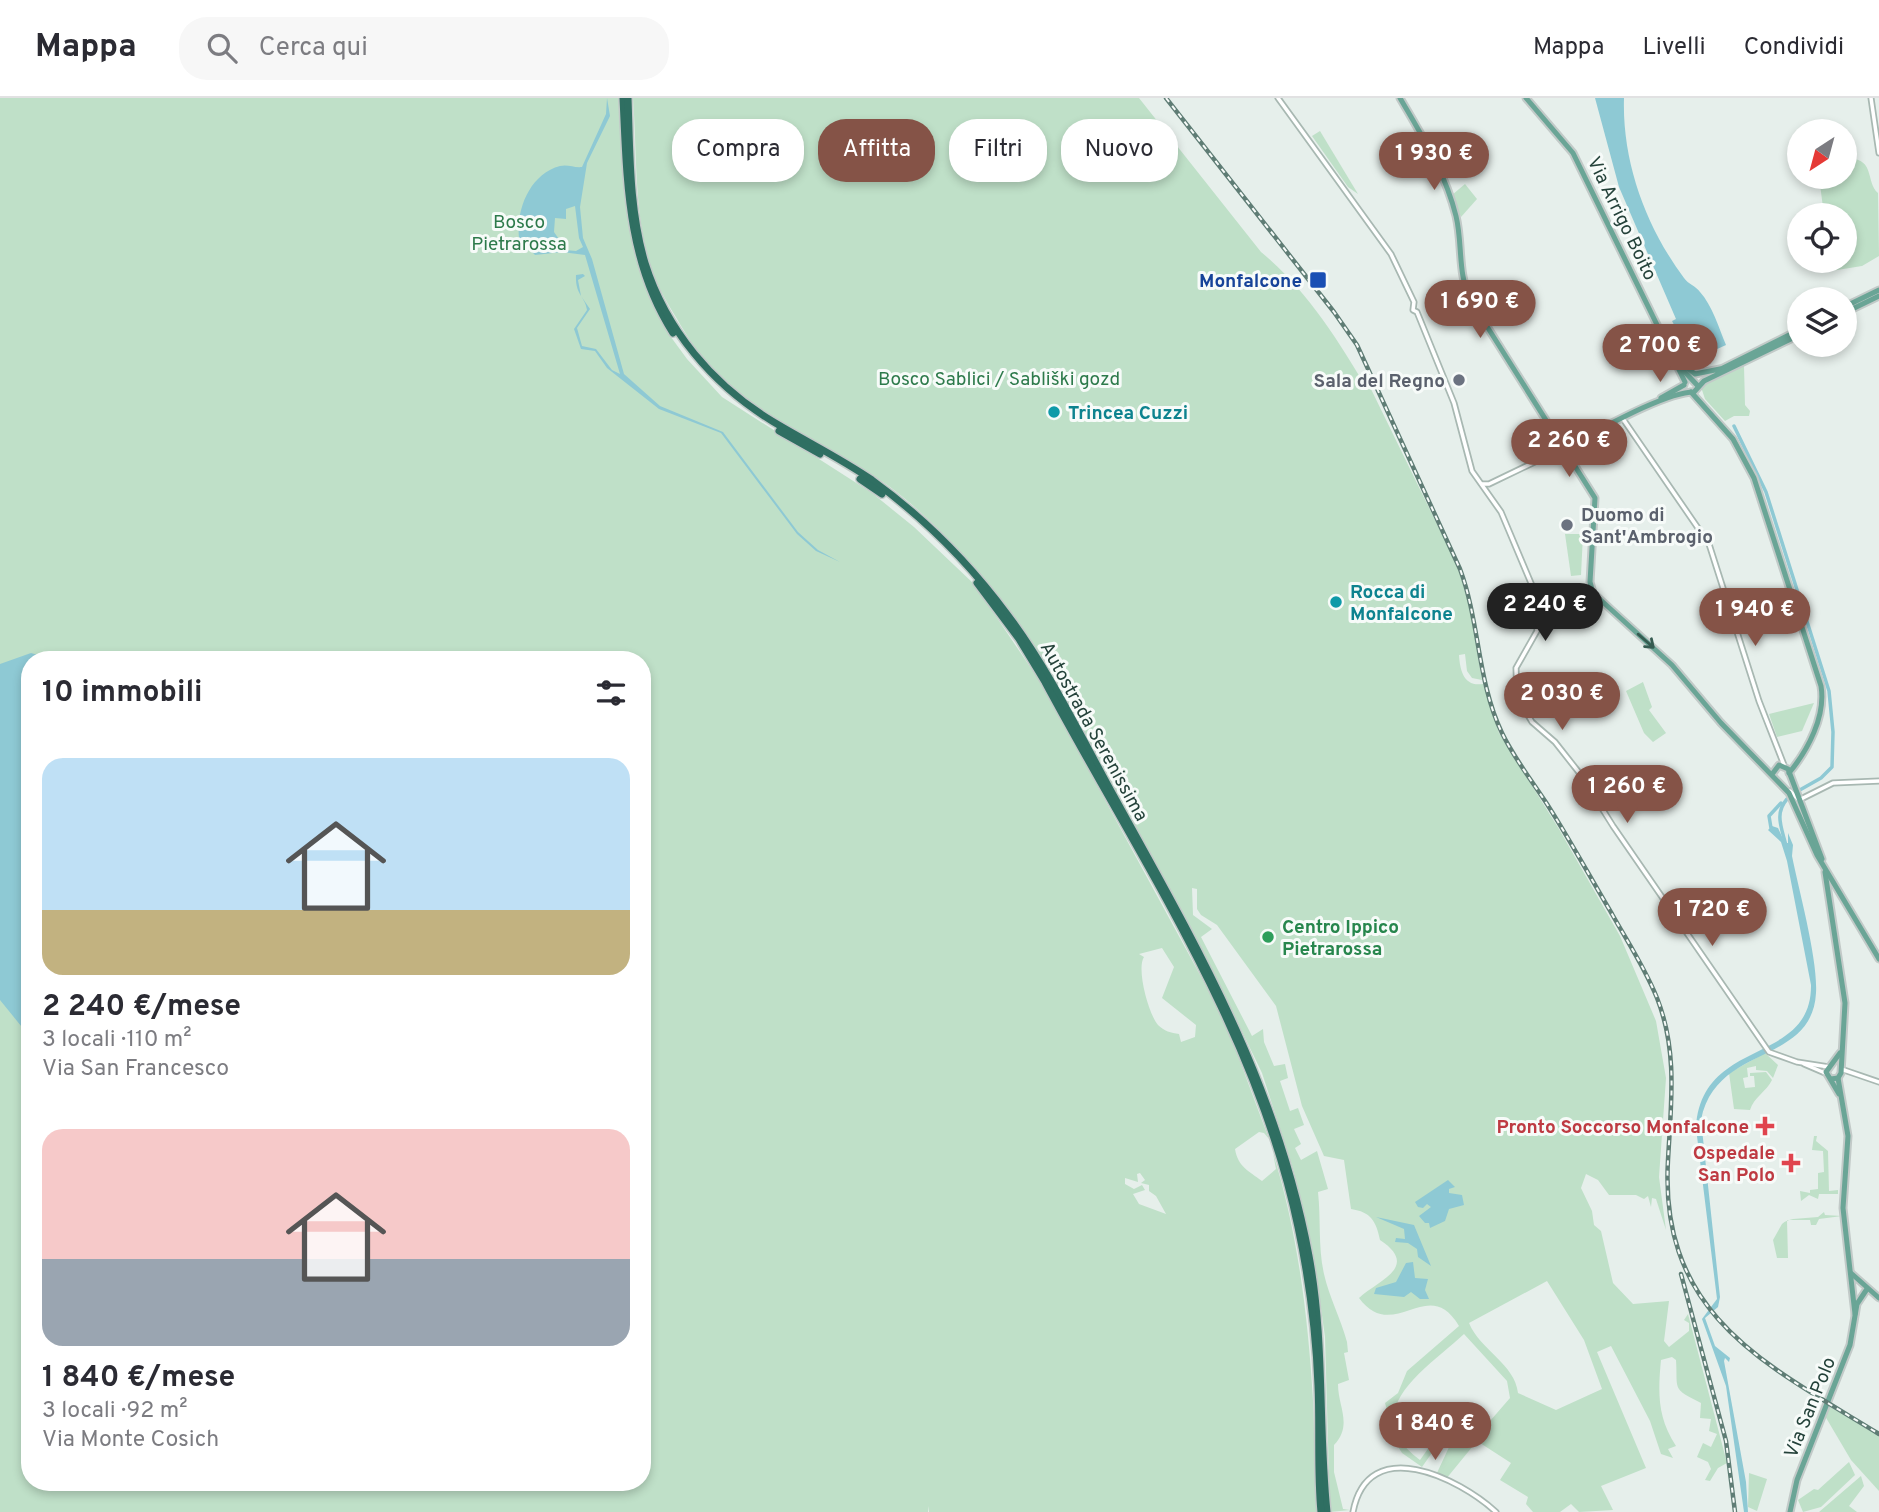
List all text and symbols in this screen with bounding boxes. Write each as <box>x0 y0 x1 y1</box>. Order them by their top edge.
search box <box>179 17 669 80</box>
text: Mappa <box>35 27 137 69</box>
icon: search <box>203 29 241 67</box>
text: Cerca qui <box>259 32 368 65</box>
text: Mappa <box>1533 33 1604 63</box>
text: Livelli <box>1642 33 1706 63</box>
text: Condividi <box>1744 33 1844 63</box>
chip: Compra <box>672 119 804 182</box>
chip: Affitta <box>818 119 935 182</box>
chip: Filtri <box>949 119 1047 182</box>
chip: Nuovo <box>1061 119 1178 182</box>
north arrow <box>1787 119 1857 189</box>
map controls <box>1787 119 1857 357</box>
pin: 1 930 € <box>1369 132 1499 192</box>
text: 1 930 € <box>1395 140 1473 169</box>
street label: Via Arrigo Boito <box>1581 153 1661 285</box>
button: locate <box>1787 203 1857 273</box>
park label: Bosco Pietrarossa <box>471 211 567 257</box>
place label: Monfalcone <box>1199 270 1302 294</box>
marker: Monfalcone <box>1308 270 1328 290</box>
pin: 1 690 € <box>1415 280 1545 340</box>
button: layers <box>1787 287 1857 357</box>
text: 1 690 € <box>1441 288 1519 317</box>
pin: 2 700 € <box>1595 324 1725 384</box>
text: 2 700 € <box>1619 332 1701 361</box>
park label: Bosco Sablici / Sabliški gozd <box>878 368 1120 392</box>
place label: Sala del Regno <box>1314 370 1445 394</box>
marker: Sala del Regno <box>1451 372 1467 388</box>
place label: Trincea Cuzzi <box>1068 402 1188 426</box>
marker: Trincea Cuzzi <box>1046 404 1062 420</box>
pin: 2 260 € <box>1504 420 1634 479</box>
text: 2 260 € <box>1527 427 1611 456</box>
place label: Duomo di Sant'Ambrogio <box>1581 504 1713 550</box>
marker: Duomo di Sant'Ambrogio <box>1559 517 1575 533</box>
place label: Rocca di Monfalcone <box>1350 581 1453 627</box>
pin: 2 240 € <box>1480 584 1610 643</box>
pin: 1 940 € <box>1690 588 1820 648</box>
text: 2 240 € <box>1503 591 1587 620</box>
marker: Rocca di Monfalcone <box>1328 594 1344 610</box>
text: 1 940 € <box>1715 596 1795 625</box>
one-way arrow <box>1637 632 1655 648</box>
street label: Autostrada Serenissima <box>1034 638 1153 826</box>
pin: 2 030 € <box>1497 672 1627 732</box>
icon: filters <box>592 674 630 712</box>
text: 10 immobili <box>42 675 203 712</box>
text: 2 030 € <box>1520 680 1604 709</box>
pin: 1 260 € <box>1562 766 1692 825</box>
text: 1 260 € <box>1588 773 1666 802</box>
icon: home <box>273 803 399 929</box>
pin: 1 720 € <box>1647 888 1777 948</box>
text: 1 720 € <box>1674 896 1750 925</box>
place label: Centro Ippico Pietrarossa <box>1282 916 1399 962</box>
marker: Centro Ippico Pietrarossa <box>1260 929 1276 945</box>
text: 2 240 €/mese <box>42 989 241 1026</box>
text: 3 locali · 110 m² <box>42 1026 192 1055</box>
text: Via San Francesco <box>42 1055 229 1084</box>
place label: Pronto Soccorso Monfalcone <box>1496 1116 1749 1140</box>
marker: Pronto Soccorso Monfalcone <box>1755 1116 1775 1136</box>
place label: Ospedale San Polo <box>1693 1142 1775 1188</box>
marker: Ospedale San Polo <box>1781 1153 1801 1173</box>
icon: home <box>273 1174 399 1300</box>
street label: Via San Polo <box>1780 1354 1842 1462</box>
text: 1 840 €/mese <box>42 1360 235 1397</box>
text: 3 locali · 92 m² <box>42 1397 188 1426</box>
pin: 1 840 € <box>1370 1402 1500 1462</box>
text: 1 840 € <box>1395 1410 1475 1439</box>
text: Via Monte Cosich <box>42 1426 219 1455</box>

